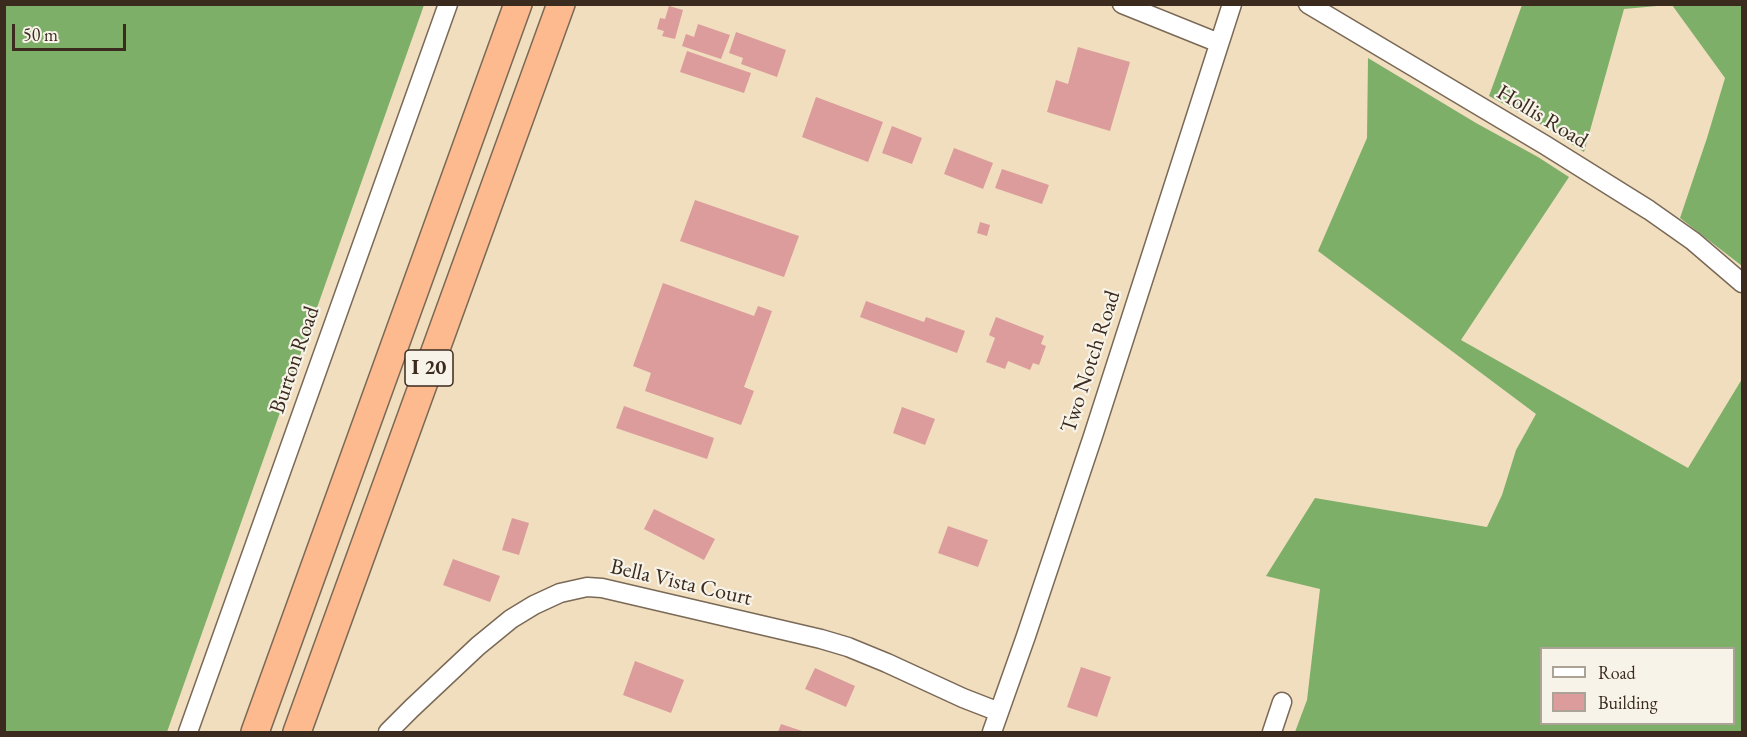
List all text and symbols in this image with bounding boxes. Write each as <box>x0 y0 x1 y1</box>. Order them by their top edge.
scale bar <box>15 12 129 50</box>
text: 50 m <box>23 23 58 46</box>
street label: Hollis Road <box>1492 79 1592 155</box>
street label: Two Notch Road <box>1056 287 1126 437</box>
street label: Burton Road <box>264 303 326 417</box>
road number: I 20 <box>405 350 453 386</box>
street label: Bella Vista Court <box>608 554 754 612</box>
legend <box>1540 647 1735 725</box>
text: Road <box>1598 661 1636 684</box>
text: Building <box>1598 691 1658 714</box>

